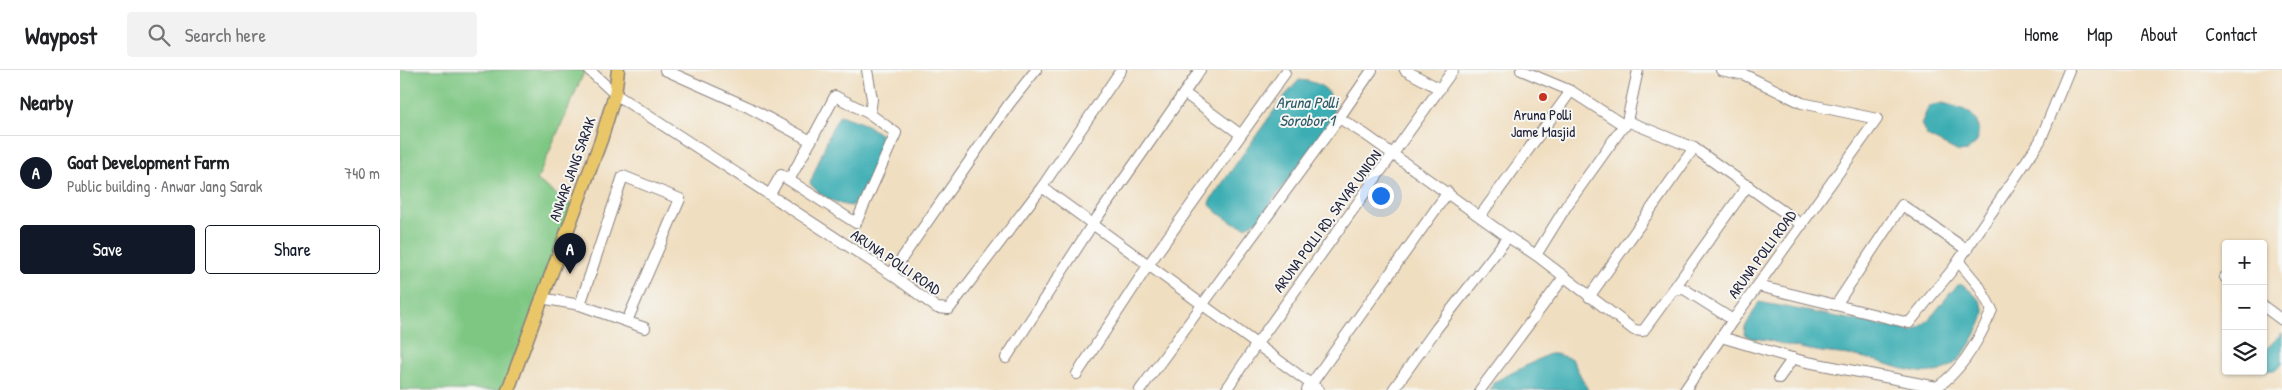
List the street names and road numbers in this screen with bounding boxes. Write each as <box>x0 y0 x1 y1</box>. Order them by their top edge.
street label: ANWAR JANG SARAK <box>543 114 601 224</box>
street label: ARUNA POLLI RD, SAVAR UNION <box>1268 145 1386 297</box>
street label: ARUNA POLLI ROAD <box>1723 205 1802 302</box>
street label: ARUNA POLLI ROAD <box>847 224 946 300</box>

